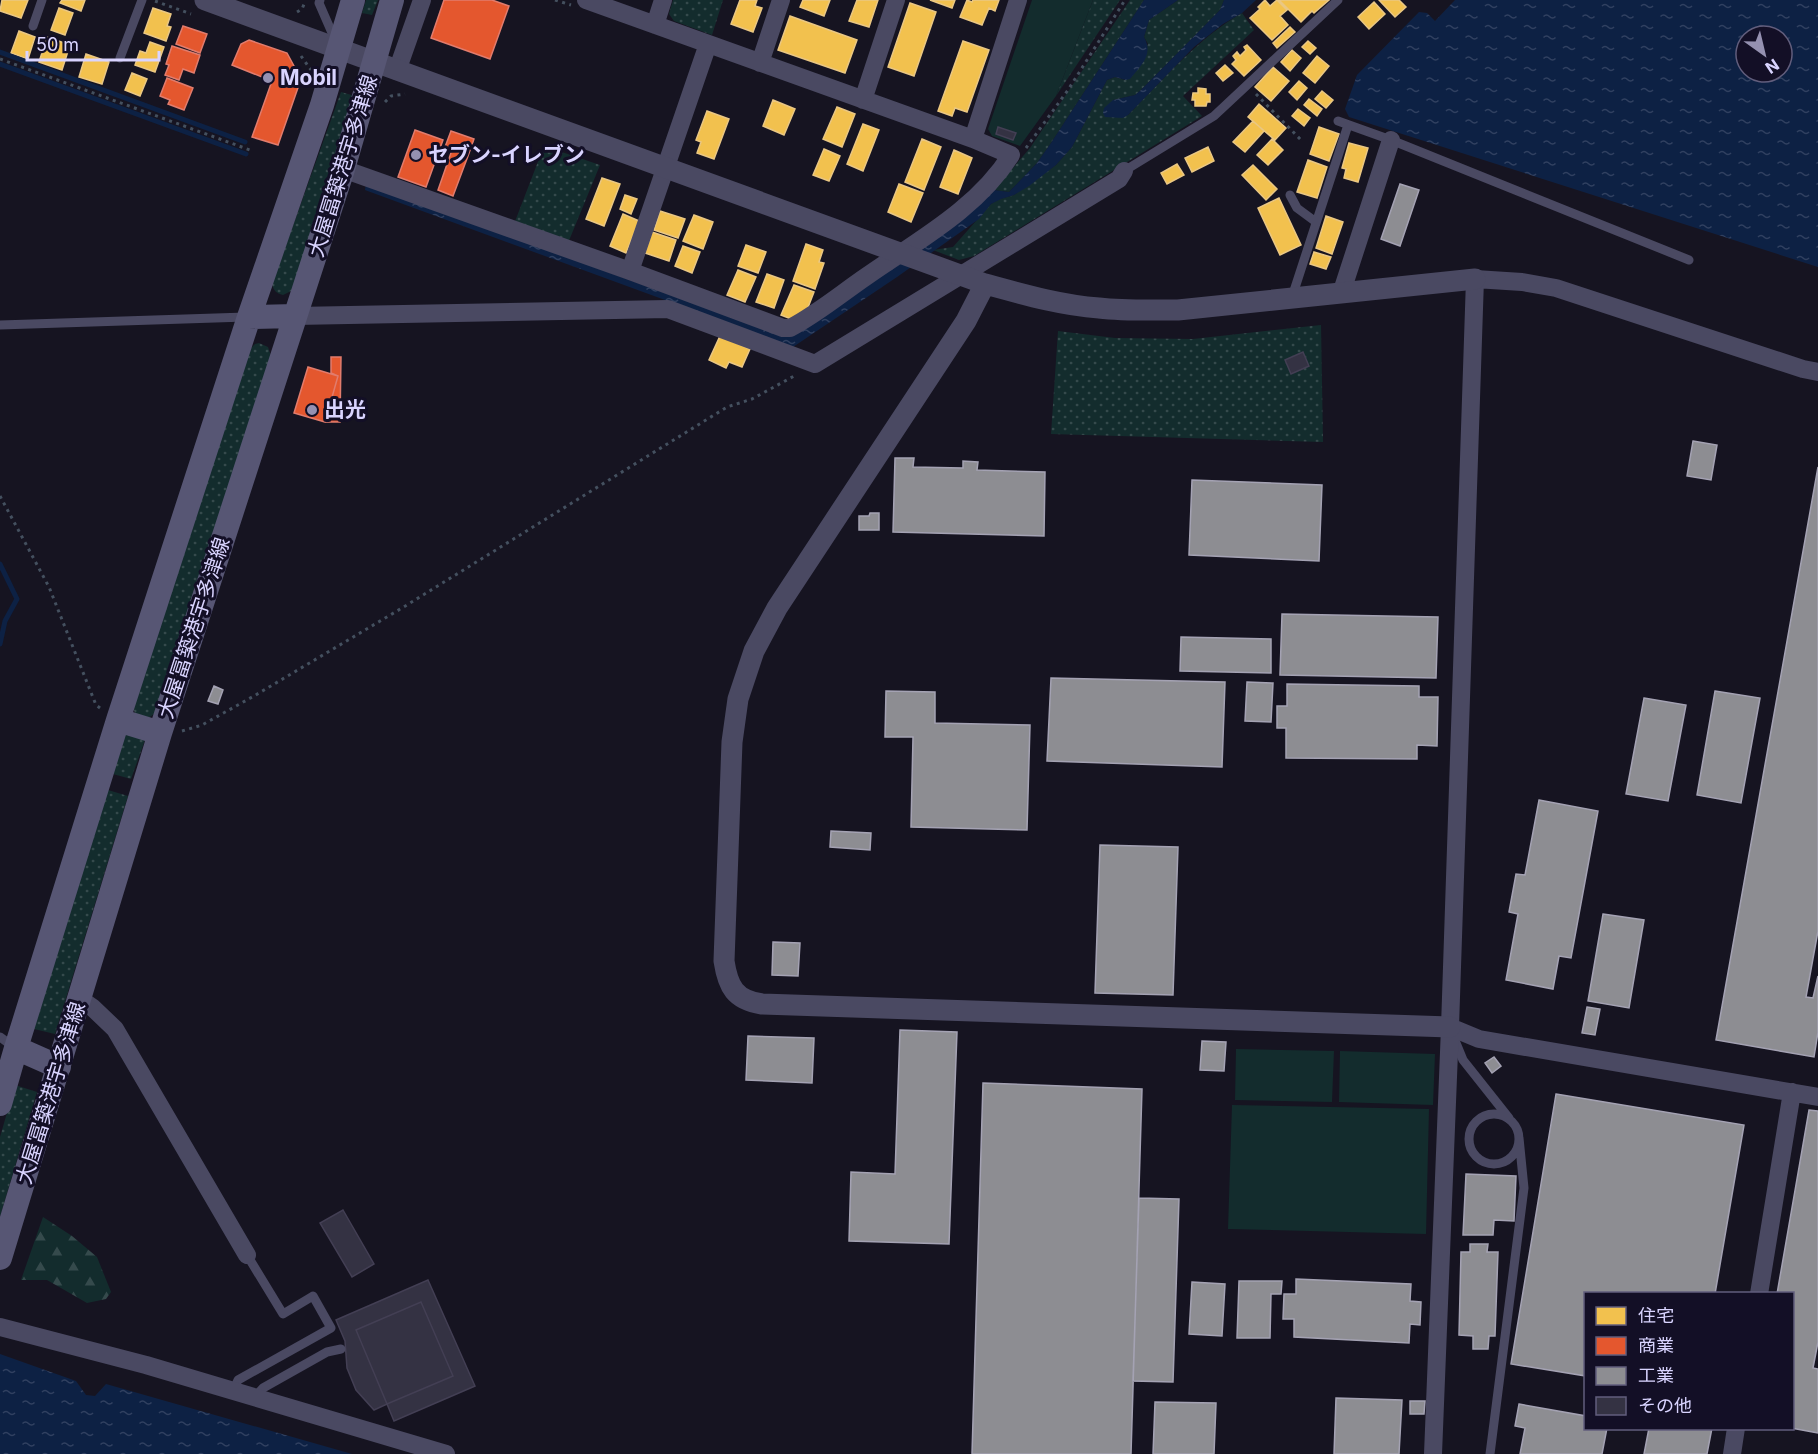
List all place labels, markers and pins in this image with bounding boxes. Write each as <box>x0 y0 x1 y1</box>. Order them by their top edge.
place label: Mobil <box>280 65 337 90</box>
marker: Mobil <box>261 71 275 85</box>
place label: セブン-イレブン <box>428 142 585 167</box>
marker: セブン-イレブン <box>409 148 423 162</box>
place label: 出光 <box>324 397 366 422</box>
marker: 出光 <box>305 403 319 417</box>

